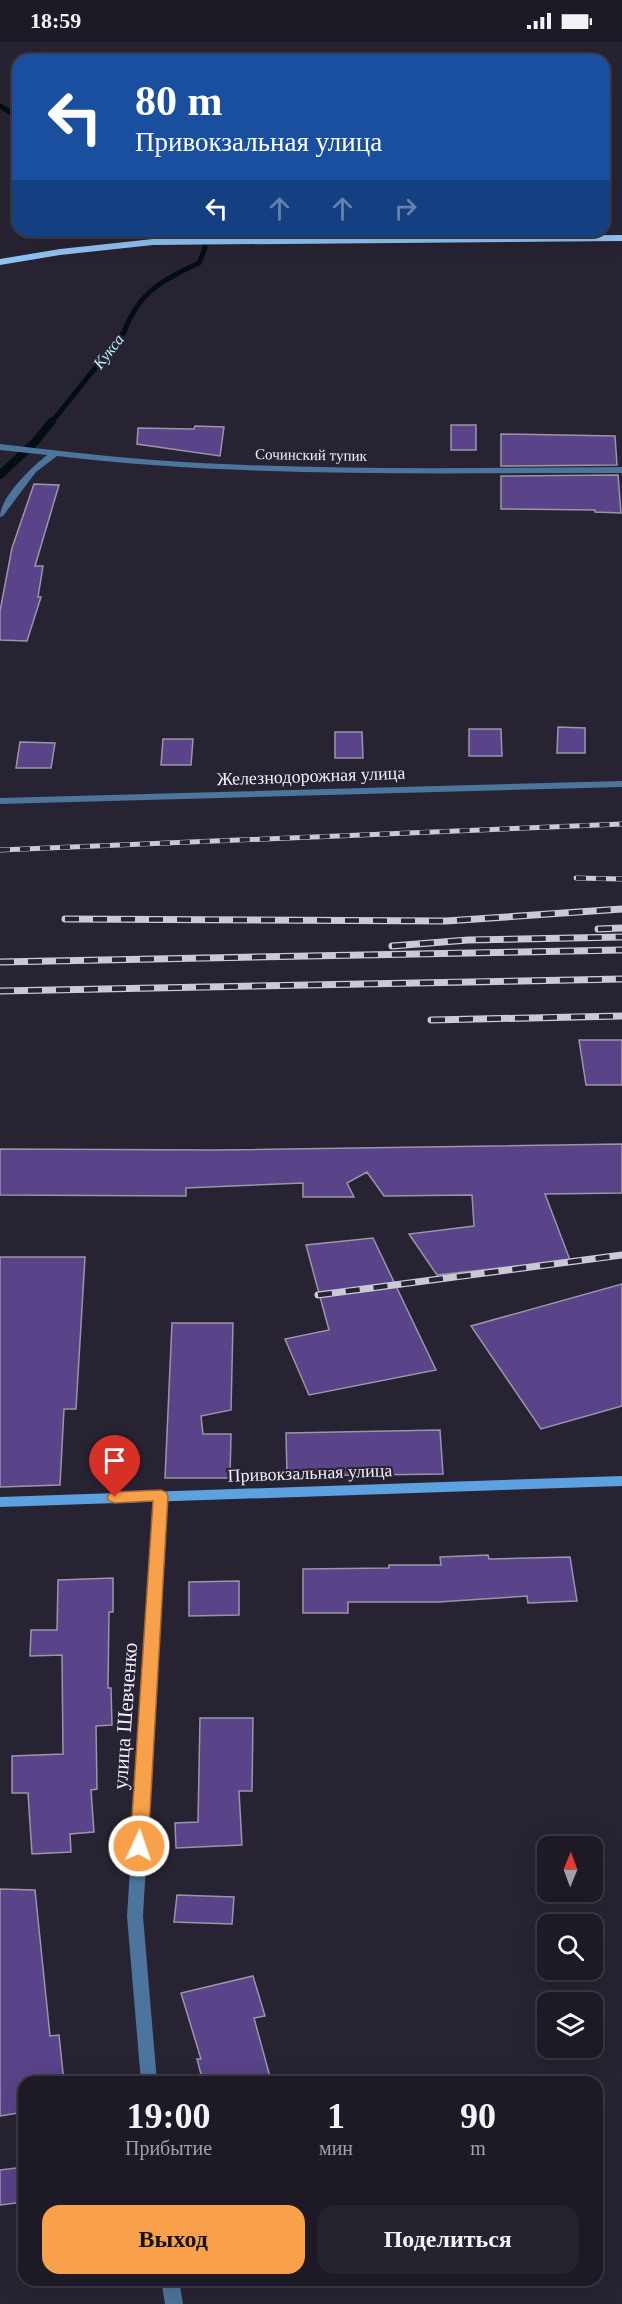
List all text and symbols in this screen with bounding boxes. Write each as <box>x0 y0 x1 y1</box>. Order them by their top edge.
text: 18:59 <box>30 8 81 33</box>
icon: left <box>36 78 114 156</box>
text: 80 m <box>135 78 223 124</box>
text: Привокзальная улица <box>135 127 382 157</box>
icon: left <box>200 192 233 225</box>
icon: ahead <box>263 192 296 225</box>
icon: ahead <box>326 192 359 225</box>
icon: right <box>389 192 422 225</box>
water label: Кукса <box>89 331 128 373</box>
street label: Сочинский тупик <box>255 446 368 464</box>
street label: Железнодорожная улица <box>216 763 406 789</box>
pin <box>89 1435 140 1497</box>
icon: arrive <box>98 1444 131 1477</box>
street label: Привокзальная улица <box>227 1460 393 1486</box>
street label: улица Шевченко <box>108 1642 142 1790</box>
position arrow <box>107 1814 171 1878</box>
north arrow <box>537 1836 603 1902</box>
map controls <box>537 1836 603 2058</box>
button: search <box>537 1914 603 1980</box>
button: layers <box>537 1992 603 2058</box>
text: 19:00 <box>127 2096 211 2136</box>
text: 1 <box>327 2096 345 2136</box>
text: 90 <box>460 2096 496 2136</box>
text: Прибытие <box>125 2137 212 2159</box>
text: мин <box>319 2137 353 2159</box>
text: m <box>470 2137 486 2159</box>
button: Выход <box>42 2205 305 2274</box>
button: Поделиться <box>317 2205 579 2274</box>

